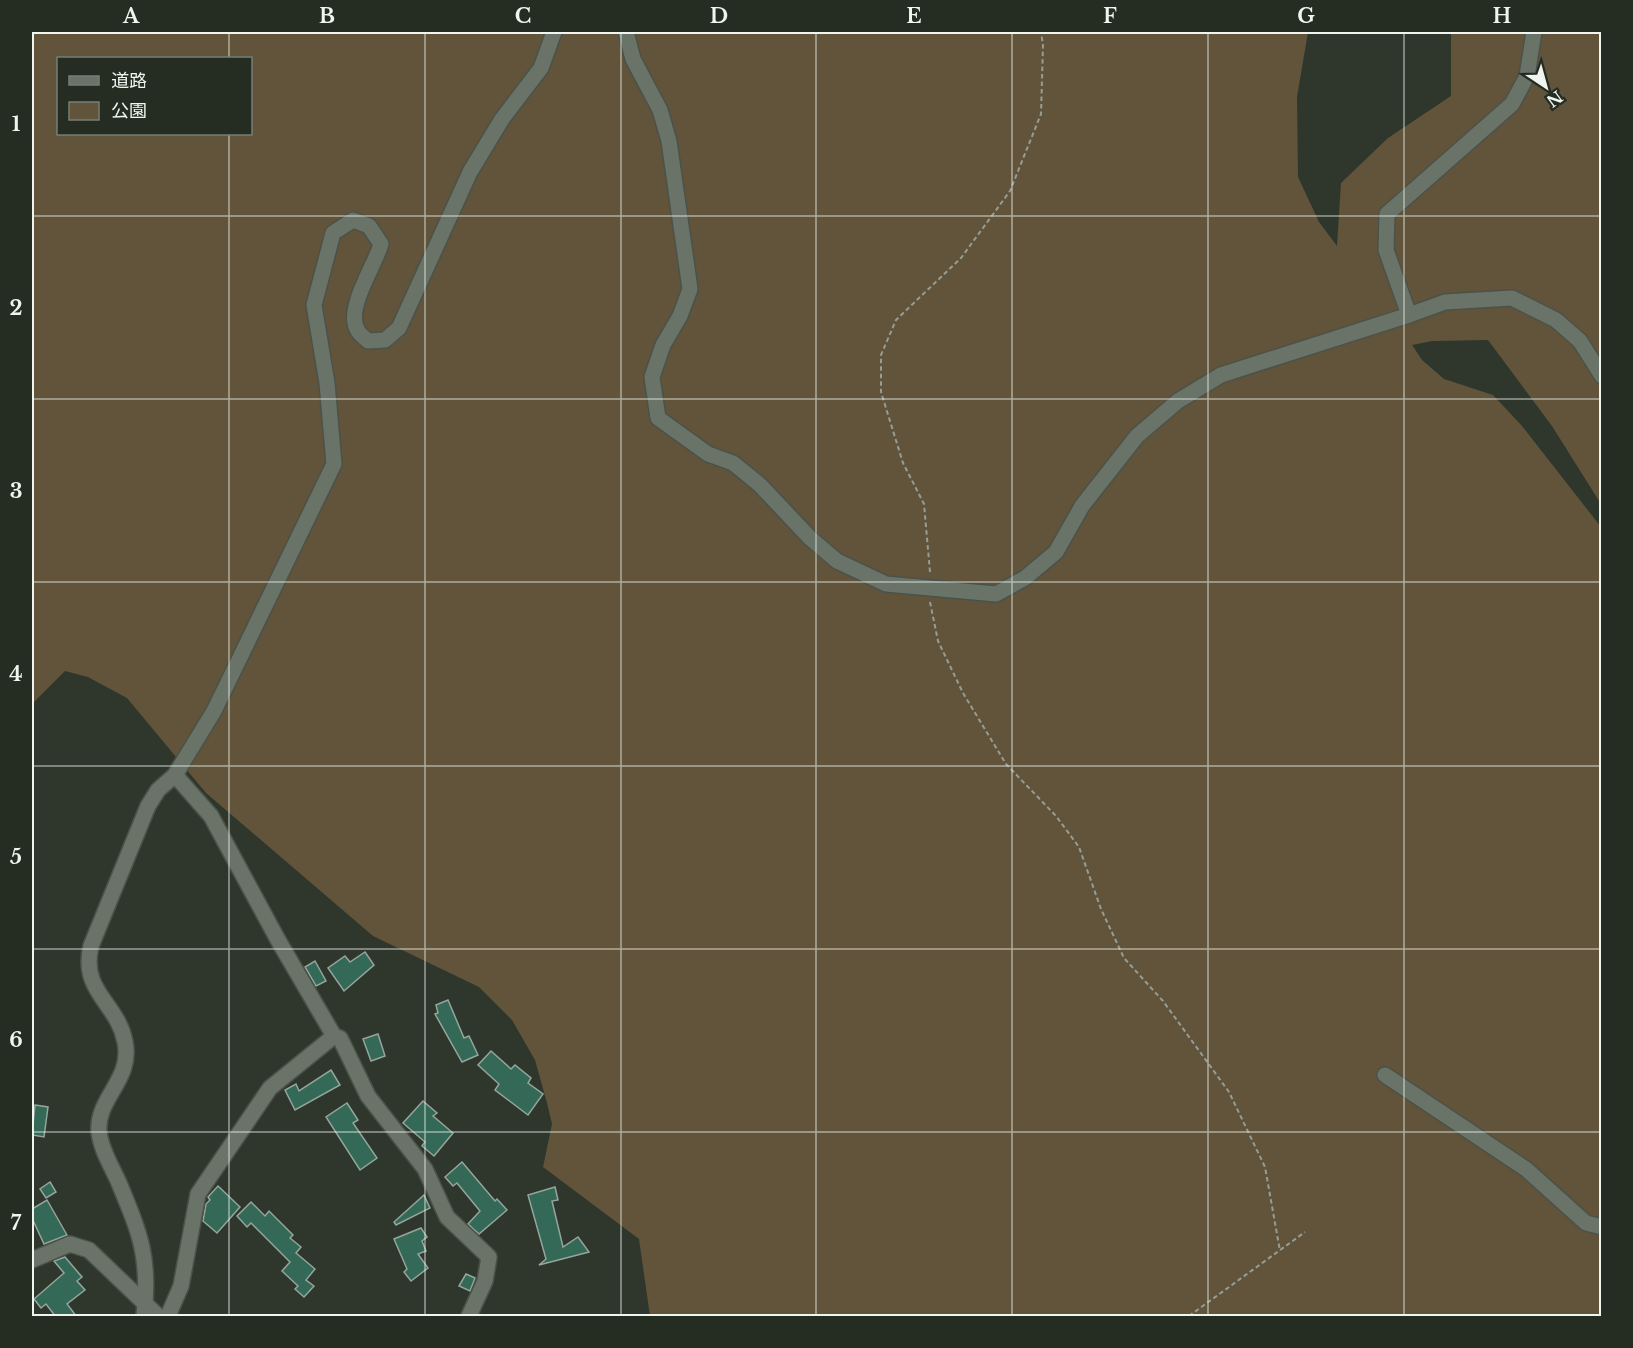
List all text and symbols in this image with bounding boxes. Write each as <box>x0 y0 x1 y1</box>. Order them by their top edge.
text: A <box>122 4 140 28</box>
text: B <box>319 4 335 28</box>
text: C <box>515 4 531 28</box>
text: D <box>710 4 728 28</box>
text: E <box>906 4 922 28</box>
text: F <box>1103 4 1117 28</box>
text: G <box>1297 4 1315 28</box>
text: H <box>1493 4 1512 28</box>
legend <box>57 57 252 135</box>
north arrow <box>1516 57 1576 117</box>
text: 道路 <box>111 70 147 92</box>
text: N <box>1543 87 1567 112</box>
text: 公園 <box>111 100 147 122</box>
text: 1 <box>12 112 21 136</box>
text: 2 <box>9 296 23 320</box>
text: 3 <box>10 479 22 503</box>
text: 4 <box>9 662 23 686</box>
text: 5 <box>10 845 22 869</box>
text: 6 <box>9 1028 23 1052</box>
text: 7 <box>11 1211 22 1235</box>

